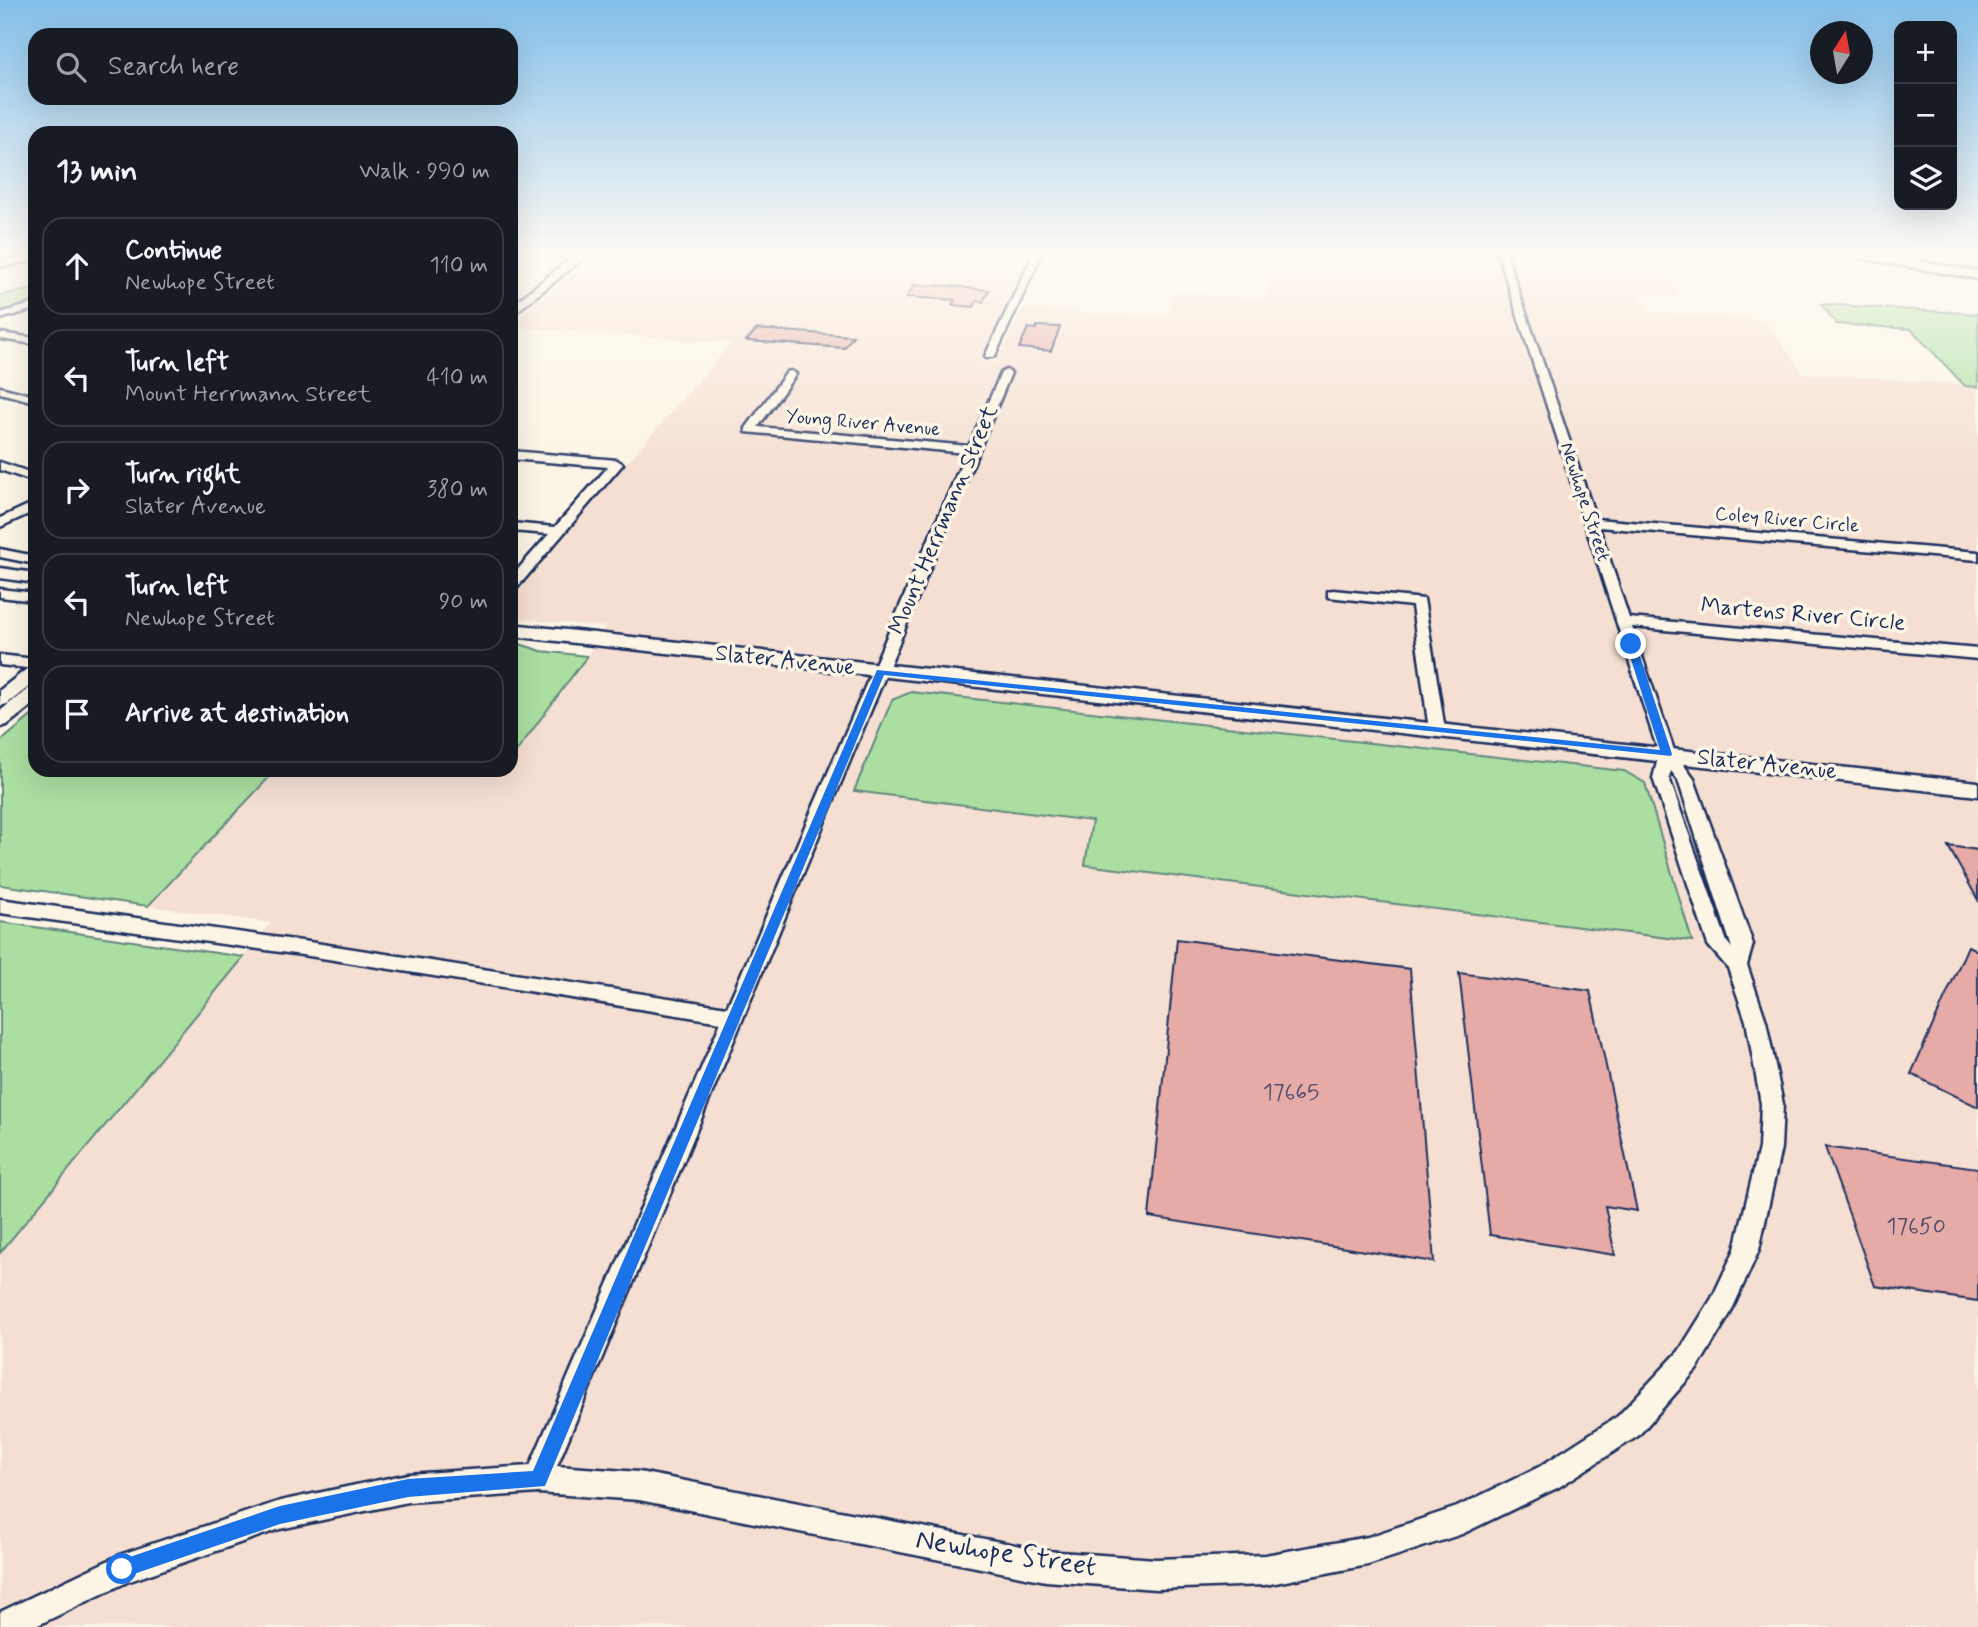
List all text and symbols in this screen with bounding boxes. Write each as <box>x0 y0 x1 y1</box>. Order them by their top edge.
north arrow <box>1810 21 1873 84</box>
map controls <box>1894 21 1957 210</box>
button: + <box>1894 21 1957 84</box>
search box <box>28 28 518 105</box>
icon: search <box>52 48 90 86</box>
text: Search here <box>108 50 239 84</box>
button: − <box>1894 84 1957 147</box>
button: layers <box>1894 147 1957 210</box>
text: 13 min <box>56 152 138 191</box>
text: Walk · 990 m <box>359 157 490 187</box>
text: Continue <box>125 234 222 268</box>
icon: ahead <box>58 247 96 285</box>
text: 110 m <box>429 251 488 281</box>
text: Newhope Street <box>125 268 275 298</box>
text: Turn left <box>125 346 229 380</box>
icon: left <box>58 359 96 397</box>
text: 410 m <box>426 363 488 393</box>
text: Mount Herrmann Street <box>125 380 371 410</box>
street label: Mount Herrmann Street <box>882 400 1006 639</box>
street label: Young River Avenue <box>785 404 941 444</box>
street label: Newhope Street <box>1554 439 1616 565</box>
text: Turn right <box>125 458 241 492</box>
icon: right <box>58 471 96 509</box>
text: 380 m <box>427 475 488 505</box>
text: Slater Avenue <box>125 492 266 522</box>
street label: Coley River Circle <box>1714 501 1860 539</box>
text: Turn left <box>125 570 229 604</box>
icon: left <box>58 583 96 621</box>
text: 90 m <box>439 587 488 617</box>
street label: Martens River Circle <box>1699 591 1907 639</box>
text: Newhope Street <box>125 604 275 634</box>
route end <box>1615 628 1646 659</box>
street label: Slater Avenue <box>713 639 857 683</box>
icon: arrive <box>58 695 96 733</box>
text: Arrive at destination <box>125 697 349 731</box>
street label: Slater Avenue <box>1695 743 1839 787</box>
house number: 17665 <box>1263 1078 1319 1108</box>
house number: 17650 <box>1886 1212 1946 1242</box>
street label: Newhope Street <box>913 1521 1099 1587</box>
route start <box>106 1553 137 1584</box>

